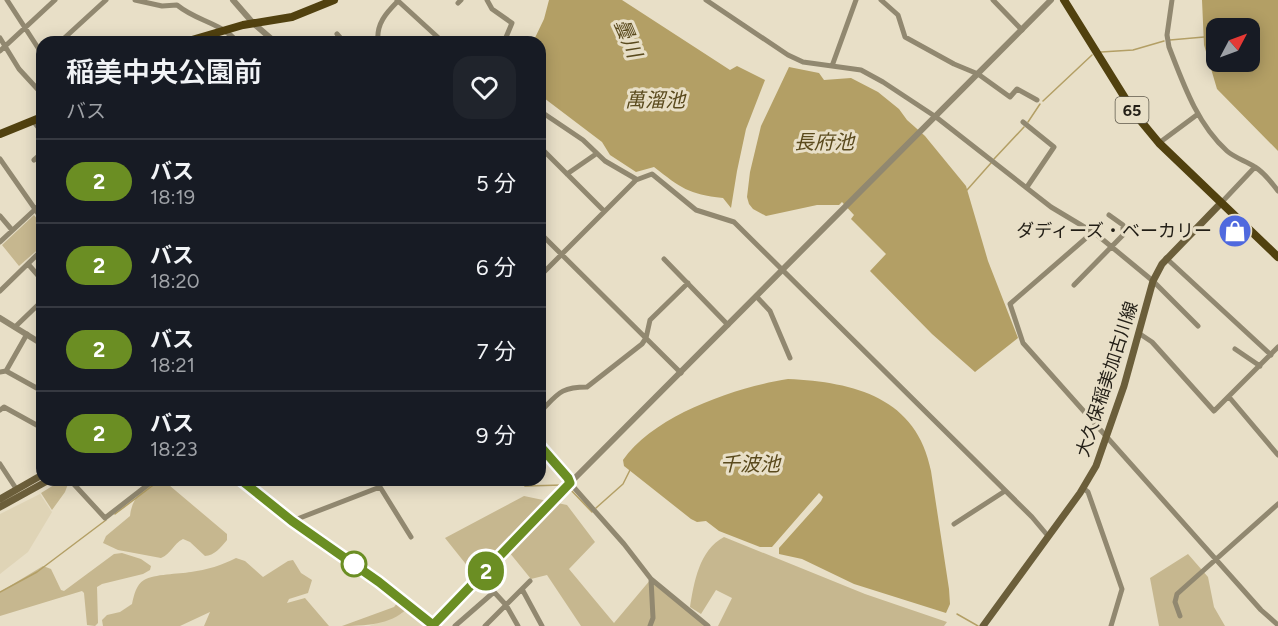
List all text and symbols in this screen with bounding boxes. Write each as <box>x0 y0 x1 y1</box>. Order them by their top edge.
water label: 曇川 <box>609 15 648 63</box>
north arrow <box>1206 18 1260 72</box>
map controls <box>1206 18 1260 72</box>
text: 稲美中央公園前 <box>66 55 262 89</box>
button: heart <box>453 56 516 119</box>
water label: 萬溜池 <box>625 88 687 112</box>
road number: 65 <box>1116 97 1148 123</box>
text: バス <box>66 99 106 123</box>
water label: 長府池 <box>794 130 856 154</box>
text: バス <box>150 158 194 185</box>
text: 2 <box>93 169 105 194</box>
text: 5 分 <box>476 170 516 197</box>
text: 18:19 <box>150 185 195 209</box>
shop icon: ダディーズ・ベーカリー <box>1217 213 1253 249</box>
place label: ダディーズ・ベーカリー <box>1016 220 1212 242</box>
text: バス <box>150 242 194 269</box>
text: 2 <box>93 253 105 278</box>
text: 6 分 <box>476 254 516 281</box>
text: 18:20 <box>150 269 200 293</box>
street label: 大久保稲美加古川線 <box>1072 299 1142 459</box>
text: バス <box>150 326 194 353</box>
text: 2 <box>93 337 105 362</box>
text: 7 分 <box>477 338 516 365</box>
text: 18:21 <box>150 353 195 377</box>
text: バス <box>150 410 194 437</box>
text: 2 <box>93 421 105 446</box>
text: 9 分 <box>476 422 516 449</box>
text: 18:23 <box>150 437 198 461</box>
water label: 千波池 <box>720 452 782 476</box>
unlabelled marker <box>341 551 367 577</box>
line badge: 2 <box>466 552 506 590</box>
text: 2 <box>480 559 492 584</box>

